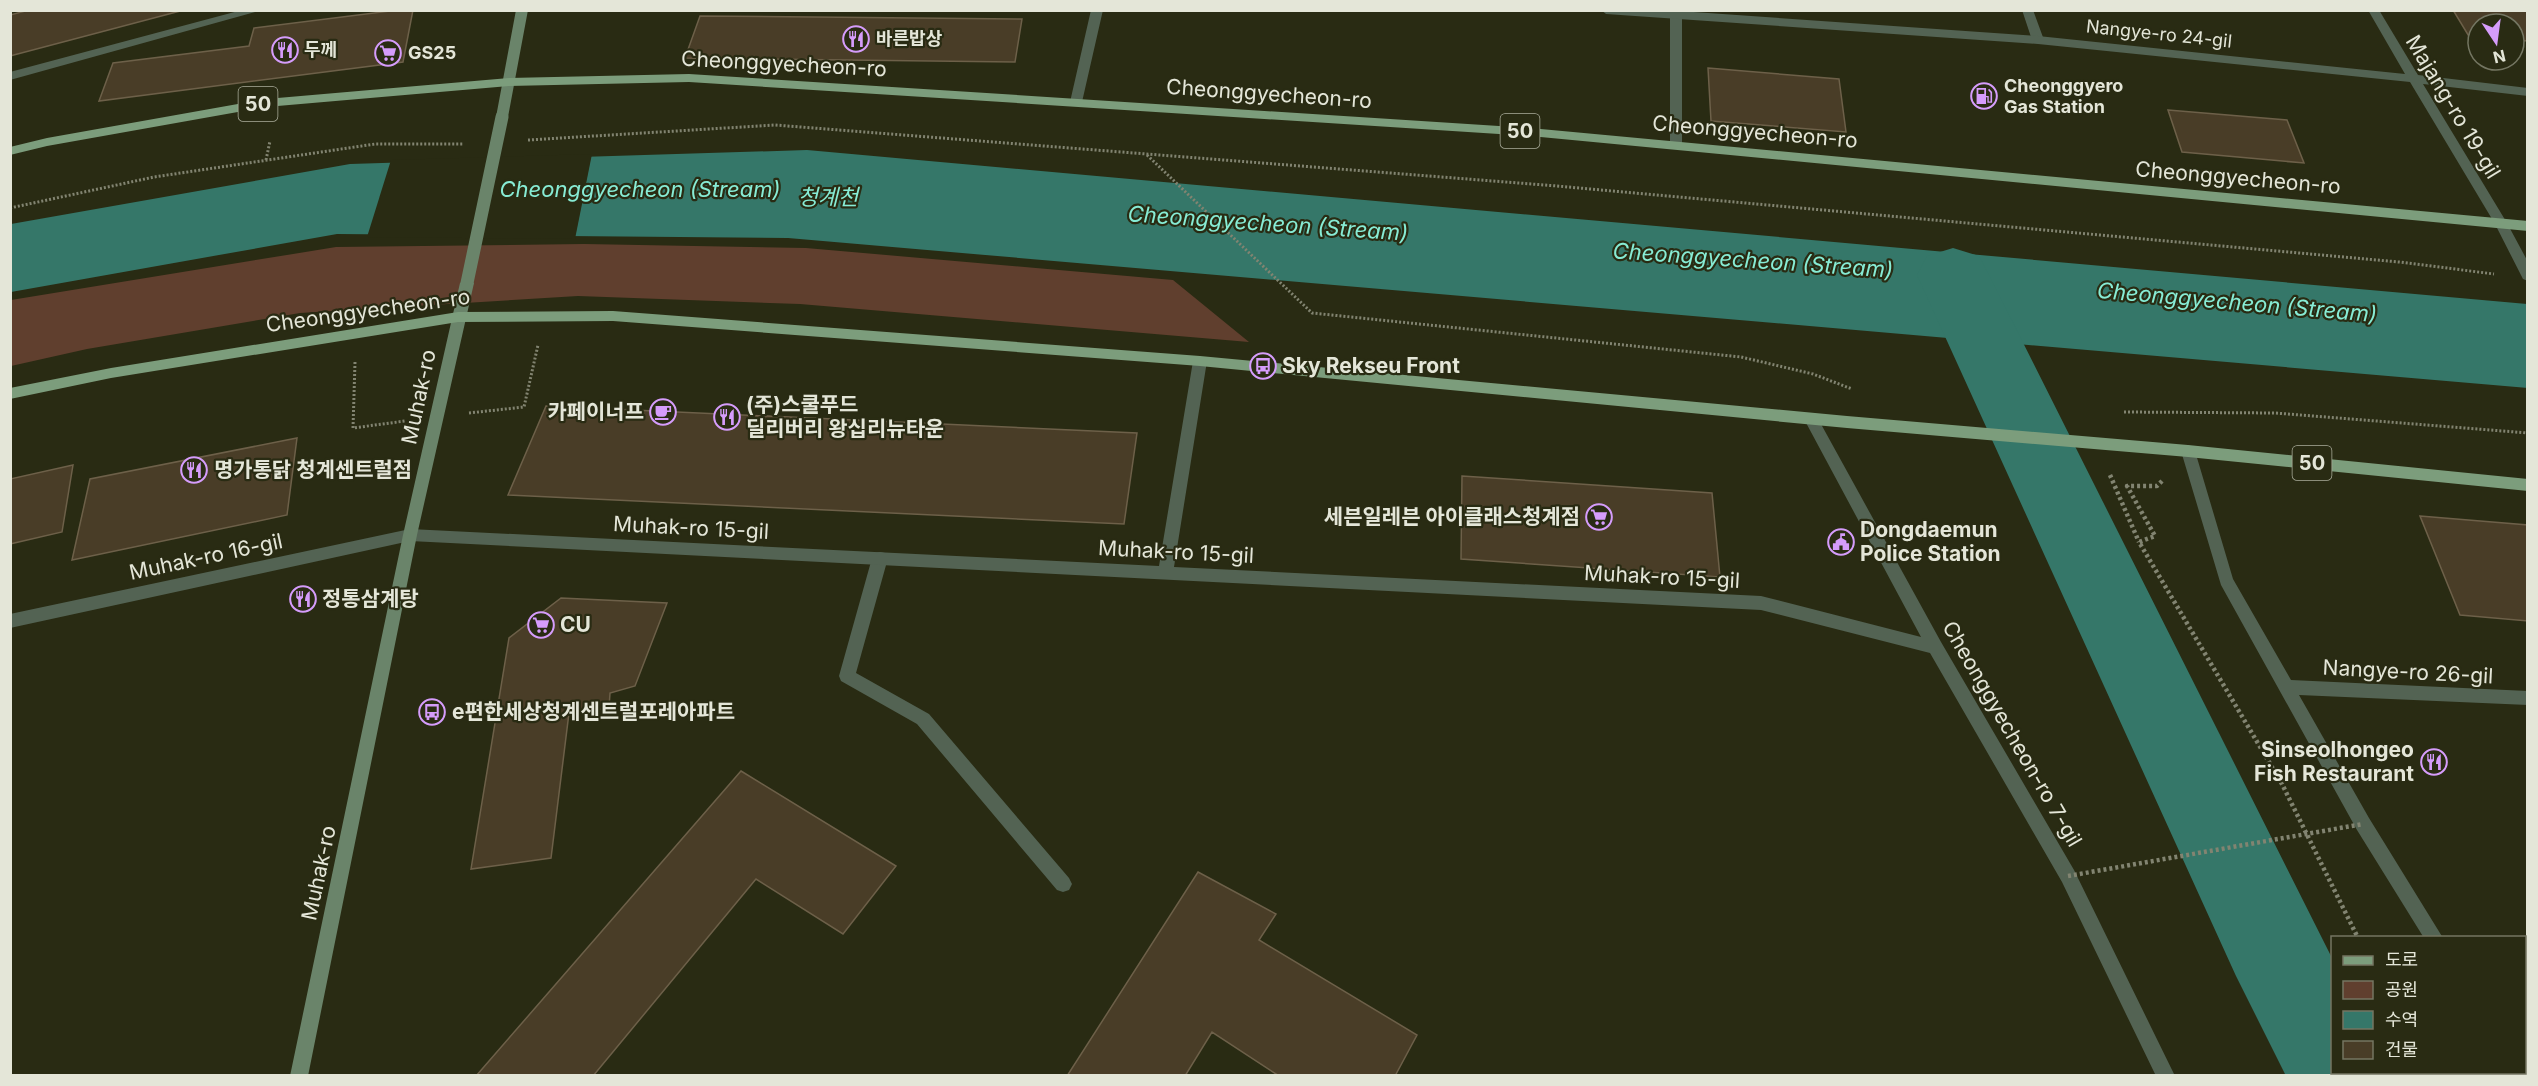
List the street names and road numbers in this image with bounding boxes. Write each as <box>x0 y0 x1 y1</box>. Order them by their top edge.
street label: Nangye-ro 24-gil <box>2085 15 2233 52</box>
street label: Majang-ro 19-gil <box>2401 30 2506 183</box>
street label: Cheonggyecheon-ro <box>681 46 887 81</box>
street label: Cheonggyecheon-ro <box>1165 74 1373 113</box>
road number: 50 <box>238 87 278 121</box>
street label: Cheonggyecheon-ro <box>1651 110 1859 153</box>
road number: 50 <box>1500 114 1540 148</box>
street label: Cheonggyecheon-ro <box>2134 156 2342 199</box>
street label: Cheonggyecheon-ro <box>264 284 472 337</box>
street label: Muhak-ro <box>396 347 441 446</box>
road number: 50 <box>2292 446 2332 480</box>
street label: Muhak-ro 15-gil <box>613 511 770 544</box>
street label: Muhak-ro 16-gil <box>127 528 285 585</box>
street label: Muhak-ro 15-gil <box>1098 535 1255 568</box>
street label: Muhak-ro 15-gil <box>1584 560 1741 593</box>
street label: Cheonggyecheon-ro 7-gil <box>1938 616 2087 851</box>
street label: Nangye-ro 26-gil <box>2322 655 2494 688</box>
street label: Muhak-ro <box>296 823 341 922</box>

